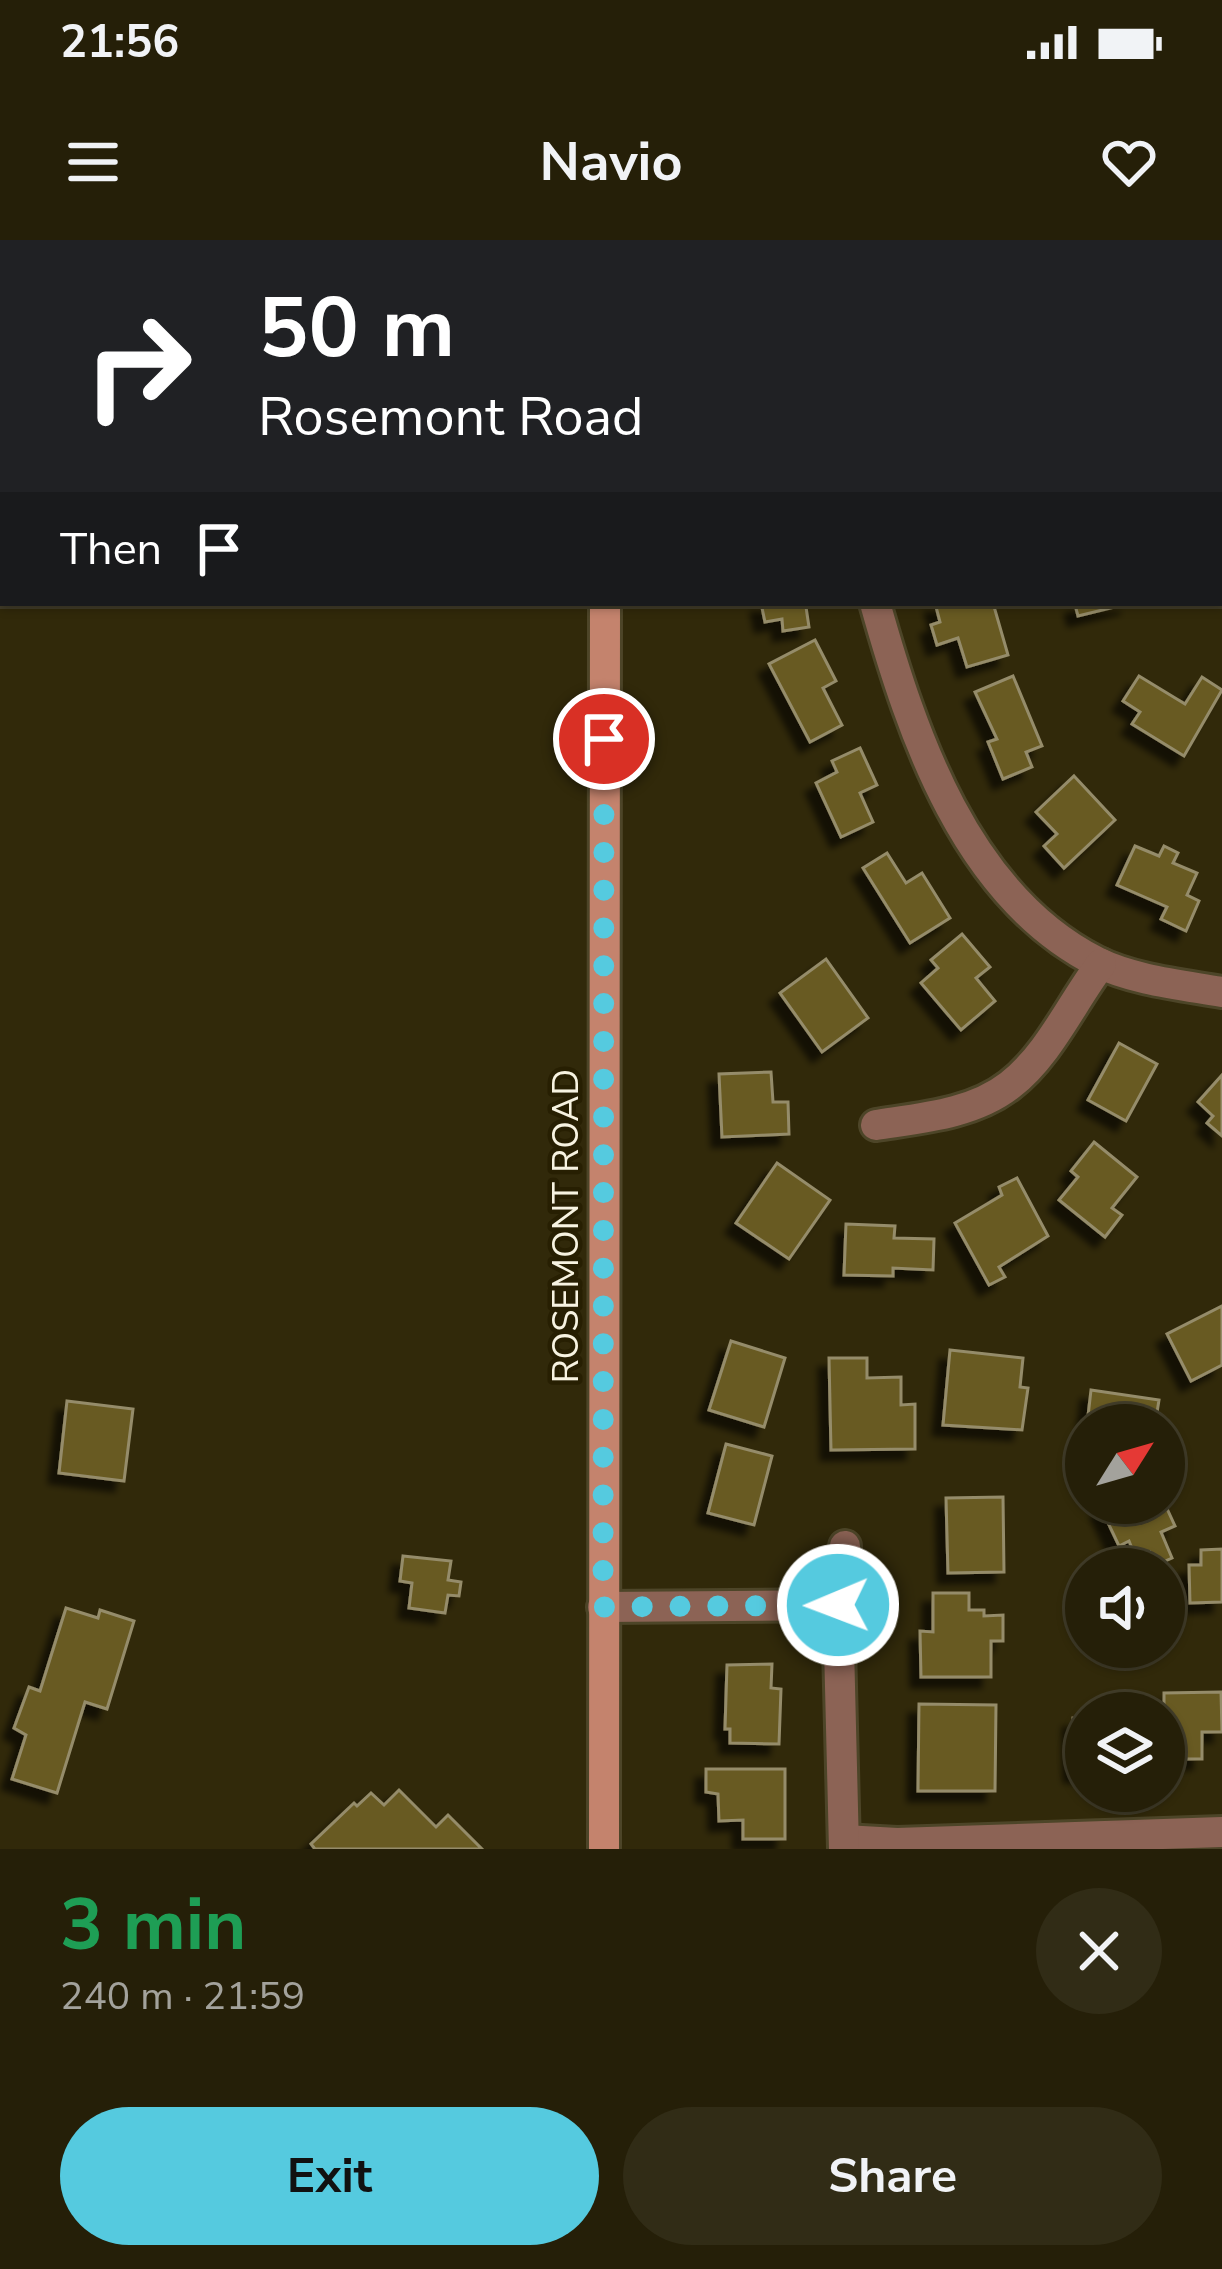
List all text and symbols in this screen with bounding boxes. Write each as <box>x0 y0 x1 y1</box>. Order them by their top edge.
text: 21:56 <box>60 12 179 73</box>
text: Navio <box>540 125 683 199</box>
icon: menu <box>60 129 126 195</box>
icon: heart <box>1096 129 1162 195</box>
text: 50 m <box>258 271 455 386</box>
icon: right <box>60 288 216 444</box>
text: Rosemont Road <box>258 380 644 454</box>
icon: arrive <box>186 516 252 582</box>
text: Then <box>60 519 162 580</box>
pin <box>553 688 655 790</box>
icon: arrive <box>571 706 637 772</box>
street label: ROSEMONT ROAD <box>542 1069 591 1383</box>
north arrow <box>1065 1404 1185 1524</box>
map controls <box>1065 1404 1185 1812</box>
position arrow <box>775 1542 901 1668</box>
button: sound <box>1065 1548 1185 1668</box>
button: layers <box>1065 1692 1185 1812</box>
text: 3 min <box>60 1876 246 1974</box>
button: close <box>1036 1888 1162 2014</box>
text: 240 m · 21:59 <box>60 1970 305 2023</box>
button: Exit <box>60 2107 599 2245</box>
button: Share <box>623 2107 1162 2245</box>

